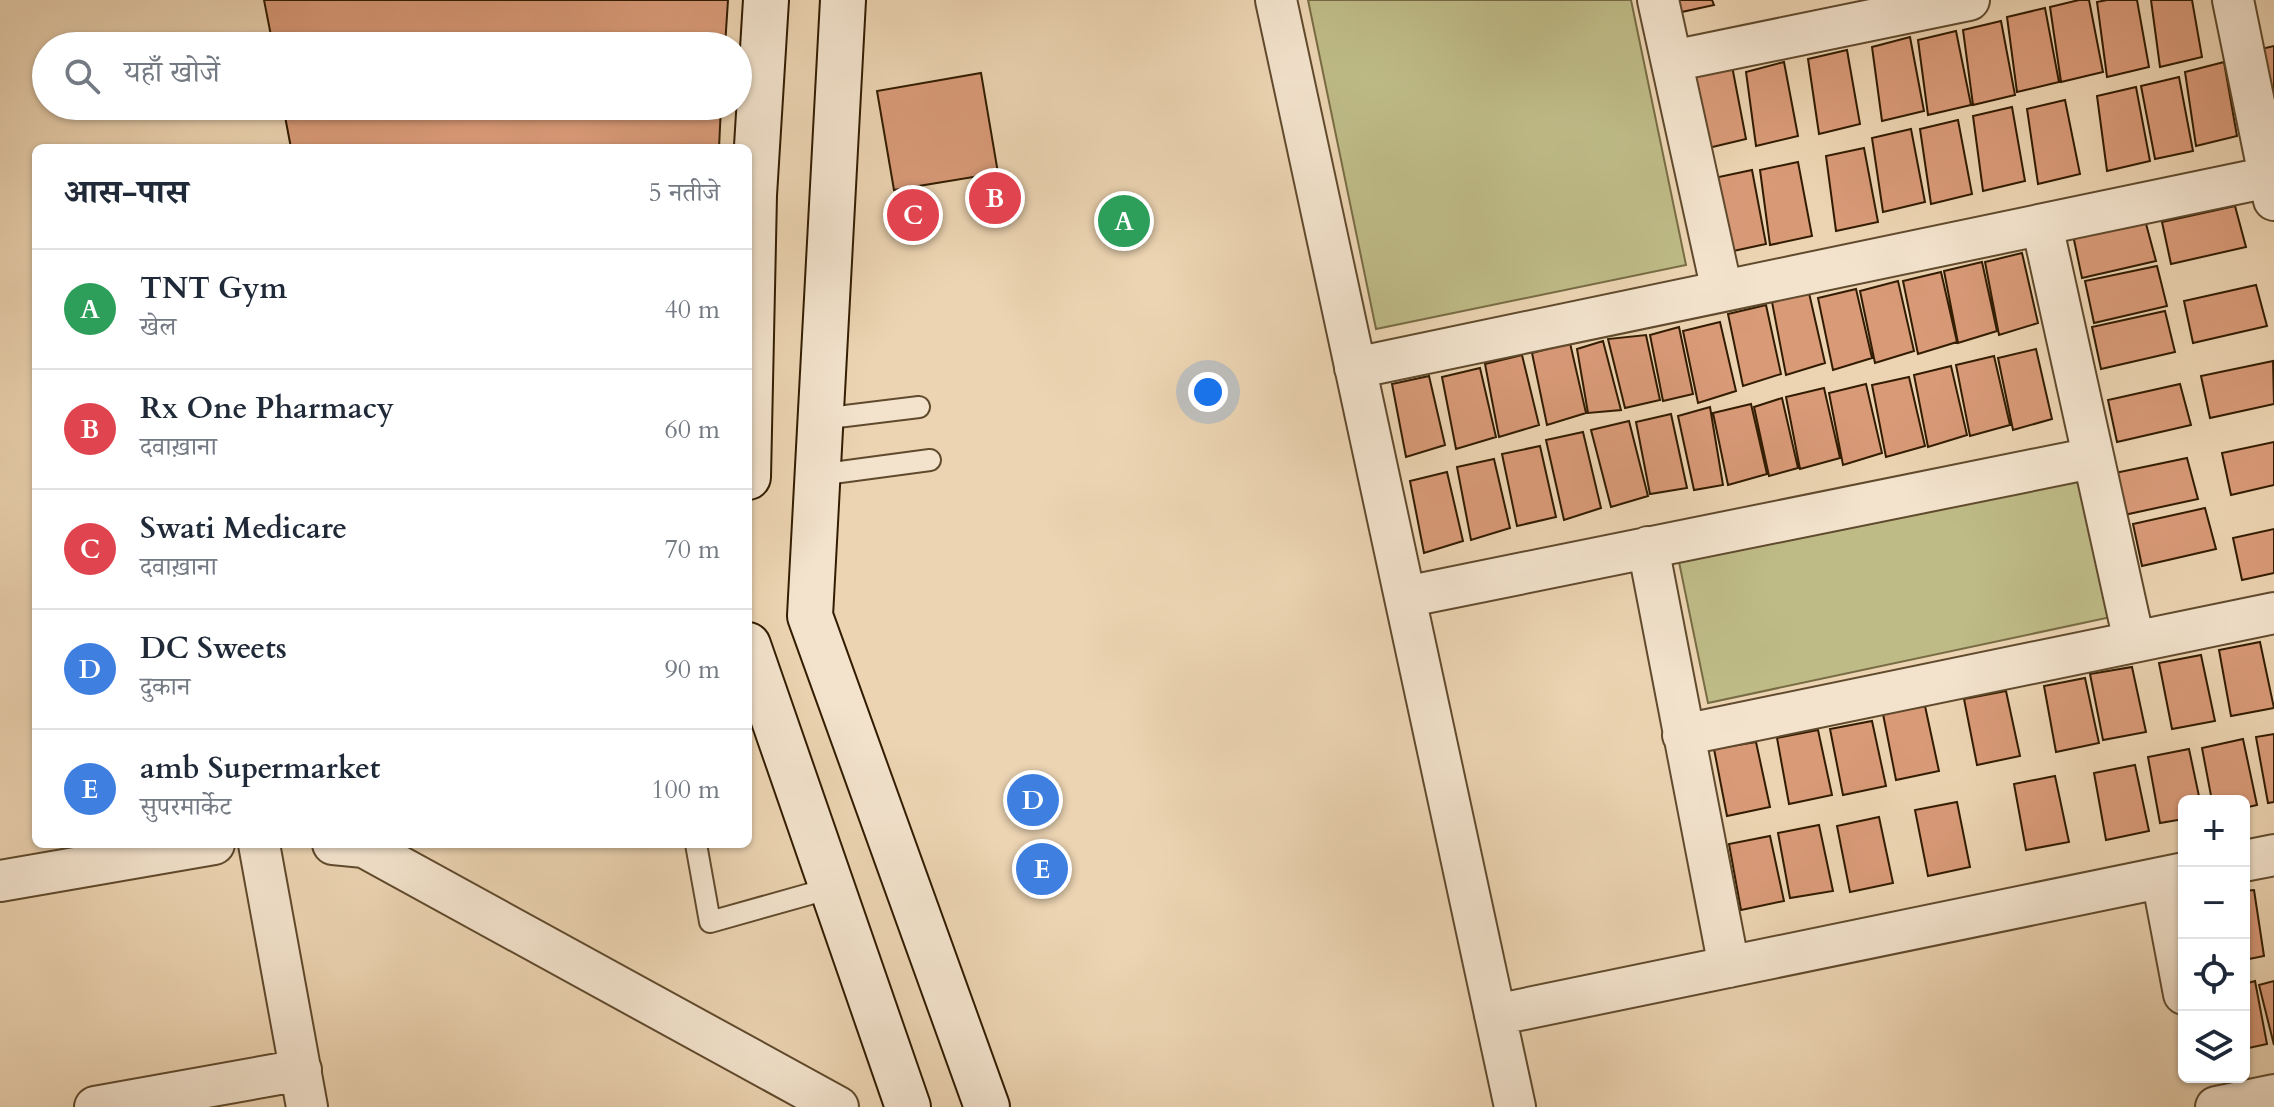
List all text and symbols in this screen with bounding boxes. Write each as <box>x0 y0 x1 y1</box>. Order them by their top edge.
search box <box>32 32 752 120</box>
text: यहाँ खोजें <box>124 52 220 93</box>
icon: search <box>60 54 104 98</box>
pin: B <box>969 168 1021 228</box>
text: आस-पास <box>64 169 188 215</box>
text: 5 नतीजे <box>649 175 720 210</box>
pin: C <box>887 185 939 245</box>
pin: A <box>1098 191 1150 251</box>
text: TNT Gym <box>140 268 287 309</box>
text: A <box>80 292 100 327</box>
text: 40 m <box>664 292 720 327</box>
text: खेल <box>140 309 176 344</box>
your location <box>1188 372 1228 412</box>
text: Rx One Pharmacy <box>140 388 394 429</box>
text: B <box>81 412 99 447</box>
text: 60 m <box>664 412 720 447</box>
text: दवाख़ाना <box>140 429 217 464</box>
text: Swati Medicare <box>140 508 347 549</box>
text: C <box>80 532 100 567</box>
text: 70 m <box>664 532 720 567</box>
text: दवाख़ाना <box>140 549 217 584</box>
text: DC Sweets <box>140 628 287 669</box>
text: D <box>79 652 101 687</box>
text: 90 m <box>664 652 720 687</box>
text: दुकान <box>140 669 190 704</box>
text: amb Supermarket <box>140 748 380 789</box>
pin: D <box>1007 770 1059 830</box>
text: E <box>82 772 98 807</box>
text: 100 m <box>651 772 720 807</box>
text: सुपरमार्केट <box>140 789 231 824</box>
map controls <box>2178 795 2250 1083</box>
button: + <box>2178 795 2250 867</box>
pin: E <box>1016 839 1068 899</box>
button: − <box>2178 867 2250 939</box>
button: locate <box>2178 939 2250 1011</box>
button: layers <box>2178 1011 2250 1083</box>

